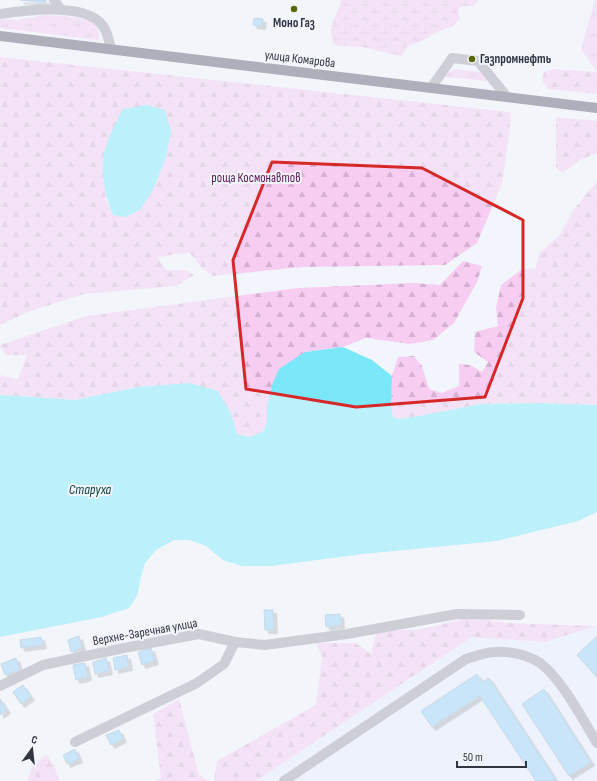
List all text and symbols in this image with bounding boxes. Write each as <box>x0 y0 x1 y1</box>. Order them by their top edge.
marker: Моно Газ <box>289 4 299 14</box>
place label: Моно Газ <box>273 15 315 31</box>
street label: улица Комарова <box>264 47 336 71</box>
place label: Газпромнефть <box>480 51 552 67</box>
marker: Газпромнефть <box>467 54 477 64</box>
park label: роща Космонавтов <box>211 170 301 186</box>
water label: Старуха <box>69 481 112 498</box>
street label: Верхне-Заречная улица <box>91 615 199 649</box>
north arrow <box>12 729 52 769</box>
text: С <box>30 733 39 747</box>
scale bar <box>457 743 526 769</box>
text: 50 m <box>463 750 483 765</box>

